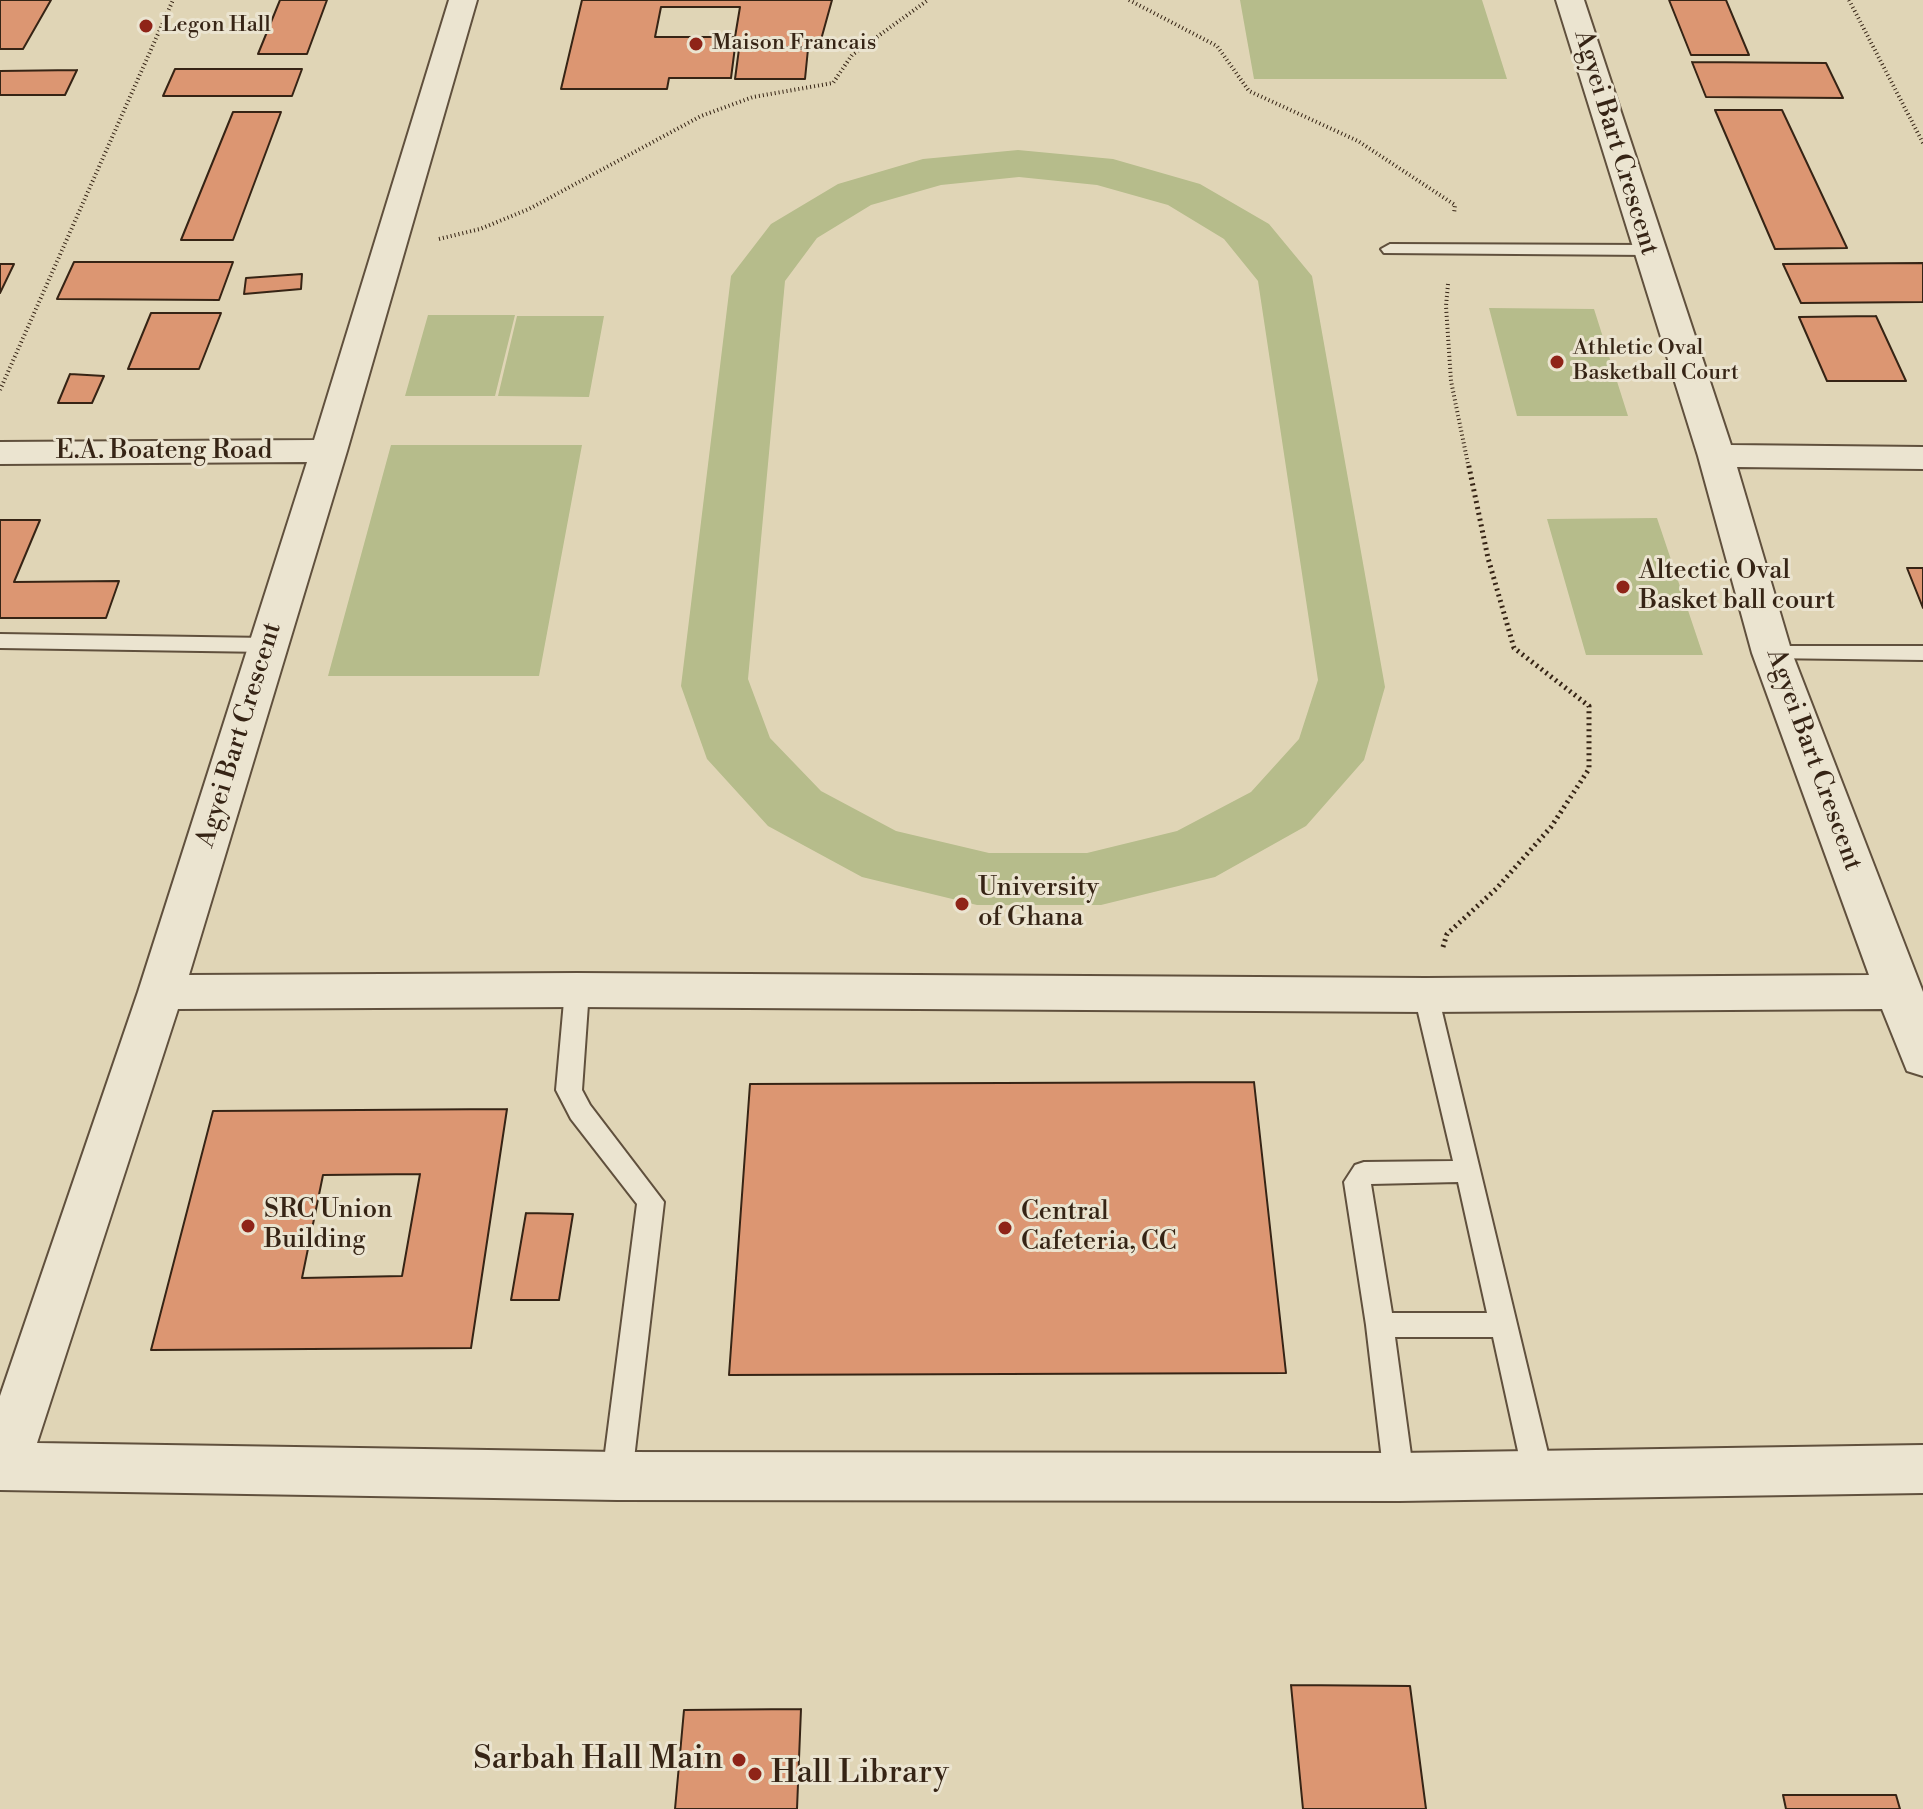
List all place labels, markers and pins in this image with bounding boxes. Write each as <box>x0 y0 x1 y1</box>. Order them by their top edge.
place label: Legon Hall <box>162 13 271 39</box>
marker: Legon Hall <box>137 17 155 35</box>
place label: Maison Francais <box>712 31 876 57</box>
marker: Maison Francais <box>687 35 705 53</box>
place label: Athletic Oval Basketball Court <box>1573 336 1739 388</box>
marker: Athletic Oval Basketball Court <box>1548 353 1566 371</box>
place label: Altectic Oval Basket ball court <box>1639 556 1835 618</box>
marker: Altectic Oval Basket ball court <box>1614 578 1632 596</box>
place label: University of Ghana <box>978 873 1099 934</box>
marker: University of Ghana <box>953 895 971 913</box>
place label: SRC Union Building <box>264 1195 393 1256</box>
place label: Central Cafeteria, CC <box>1021 1197 1177 1258</box>
marker: SRC Union Building <box>239 1217 257 1235</box>
marker: Central Cafeteria, CC <box>996 1219 1014 1237</box>
place label: Sarbah Hall Main <box>473 1741 723 1779</box>
marker: Sarbah Hall Main <box>730 1751 748 1769</box>
place label: Hall Library <box>771 1755 949 1793</box>
marker: Hall Library <box>746 1765 764 1783</box>

